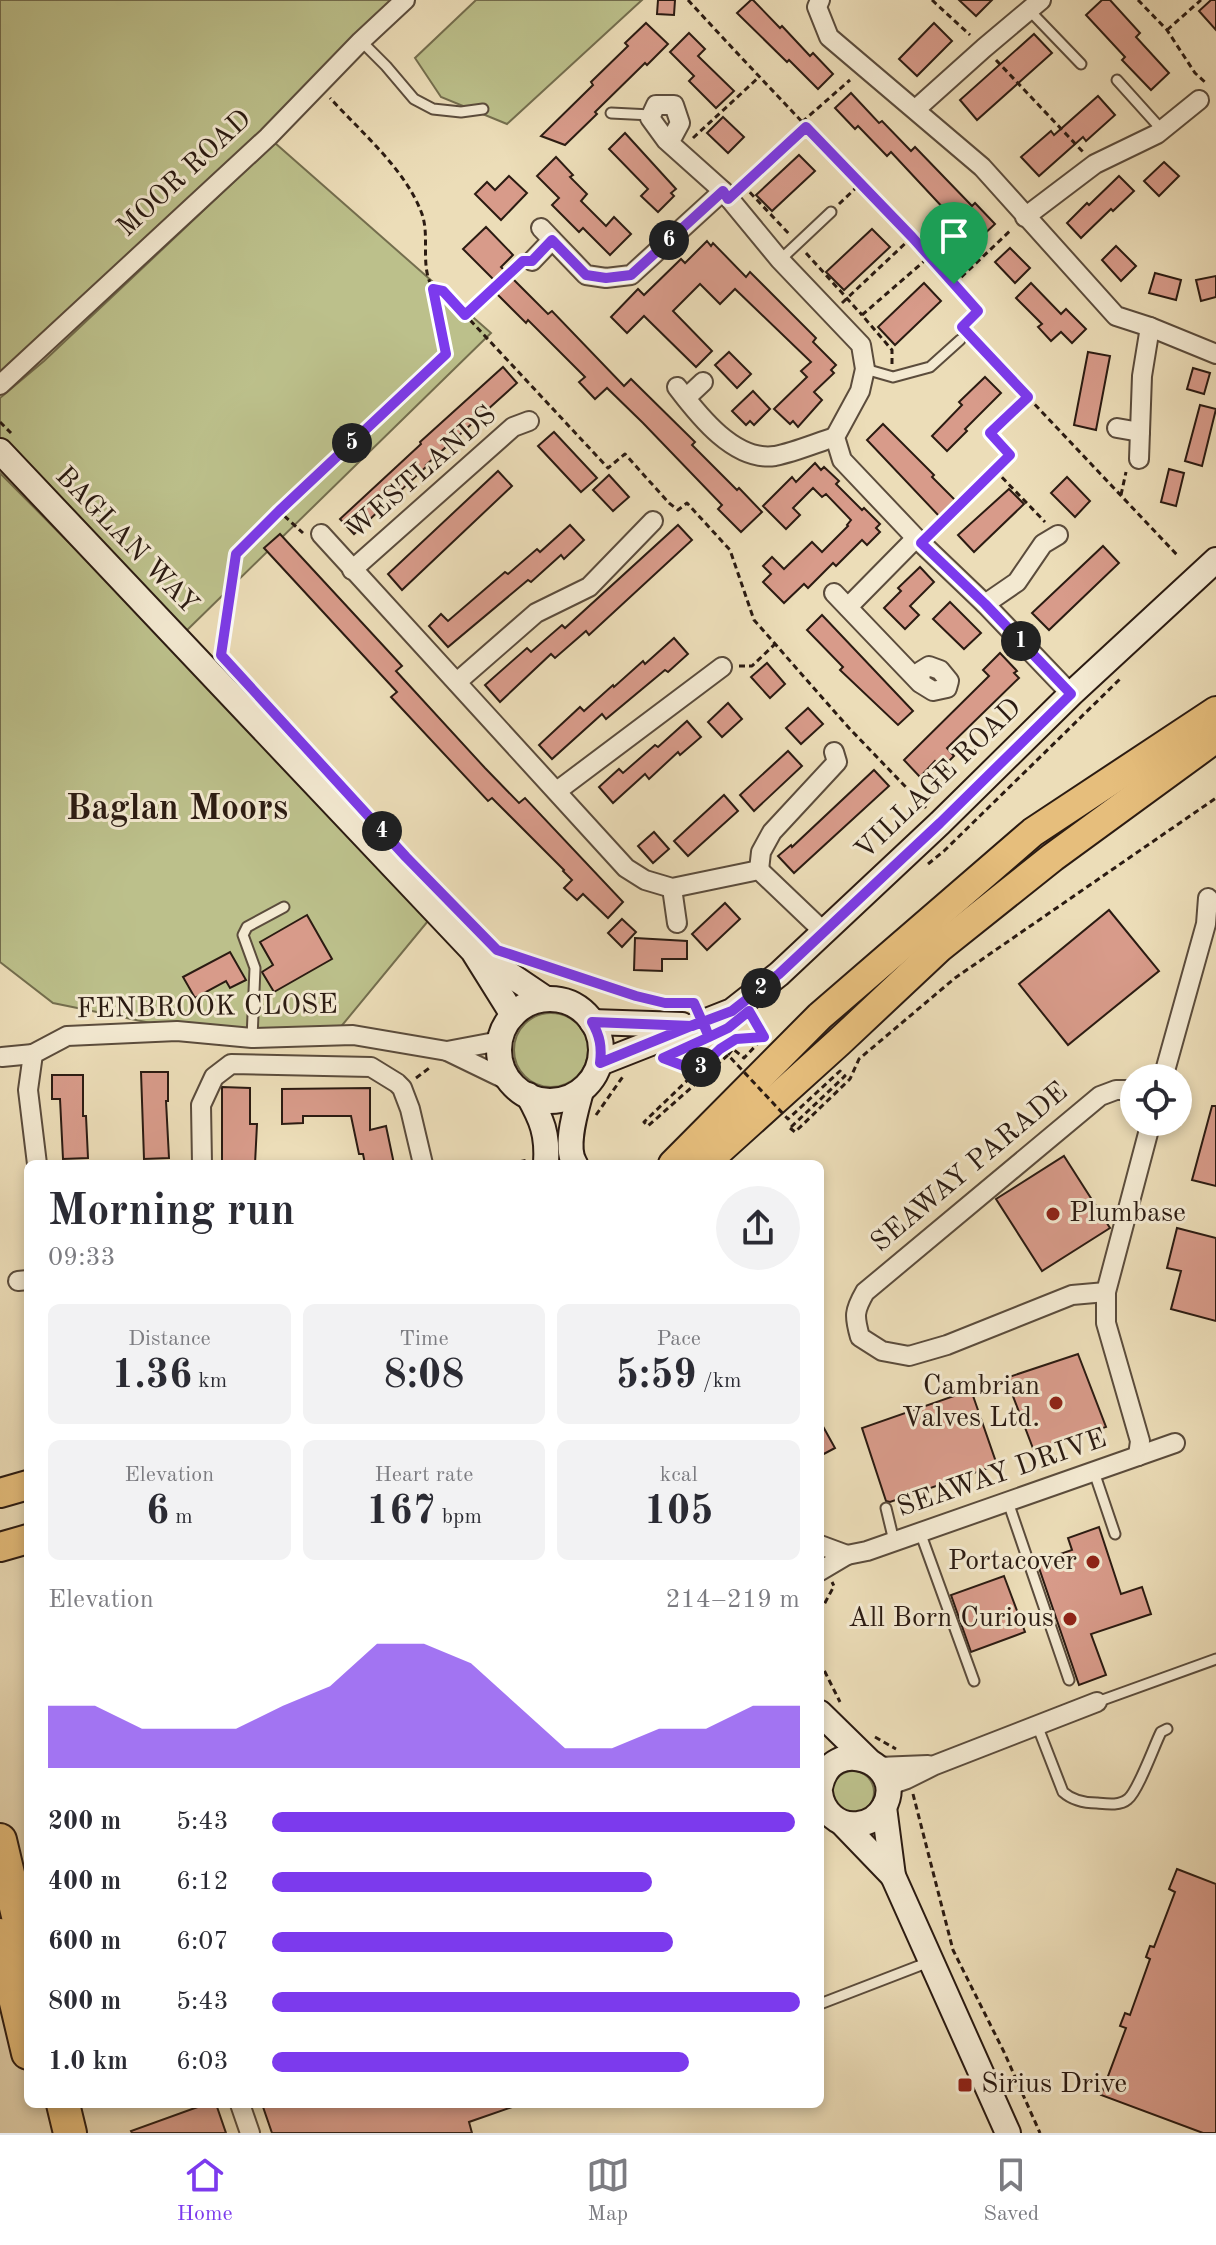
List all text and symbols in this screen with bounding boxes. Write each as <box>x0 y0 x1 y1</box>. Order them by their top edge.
street label: MOOR ROAD <box>113 105 257 243</box>
pin <box>920 202 988 284</box>
icon: arrive <box>932 214 976 258</box>
pin: 6 <box>649 220 689 260</box>
text: 6 <box>663 229 675 251</box>
street label: WESTLANDS <box>342 401 502 545</box>
pin: 5 <box>332 423 372 463</box>
text: 5 <box>346 432 358 454</box>
street label: BAGLAN WAY <box>49 462 203 620</box>
pin: 1 <box>1001 621 1041 661</box>
text: 1 <box>1015 630 1027 652</box>
street label: VILLAGE ROAD <box>851 694 1027 866</box>
district label: Baglan Moors <box>66 792 288 828</box>
pin: 4 <box>362 811 402 851</box>
text: 4 <box>376 820 388 842</box>
pin: 2 <box>741 968 781 1008</box>
text: 2 <box>755 977 767 999</box>
street label: FENBROOK CLOSE <box>76 992 338 1024</box>
pin: 3 <box>681 1047 721 1087</box>
text: 3 <box>695 1056 707 1078</box>
map controls <box>1120 1064 1192 1136</box>
button: locate <box>1120 1064 1192 1136</box>
street label: SEAWAY PARADE <box>867 1078 1073 1258</box>
button: share <box>716 1186 800 1270</box>
text: Morning run <box>48 1190 295 1234</box>
place label: Plumbase <box>1069 1200 1186 1228</box>
marker: Plumbase <box>1044 1205 1062 1223</box>
text: 09:33 <box>48 1245 116 1271</box>
text: Distance <box>128 1328 211 1350</box>
text: Time <box>399 1328 449 1350</box>
text: Pace <box>656 1328 701 1350</box>
text: 1.36 <box>111 1357 192 1397</box>
text: 8:08 <box>384 1357 464 1397</box>
text: 5:59 <box>616 1357 697 1397</box>
text: km <box>192 1370 227 1392</box>
text: /km <box>697 1370 742 1392</box>
place label: Cambrian Valves Ltd. <box>902 1373 1040 1433</box>
marker: Cambrian Valves Ltd. <box>1047 1394 1065 1412</box>
street label: SEAWAY DRIVE <box>894 1425 1110 1523</box>
text: Elevation <box>125 1464 214 1486</box>
text: Heart rate <box>375 1464 473 1486</box>
text: kcal <box>660 1464 698 1486</box>
text: 6 <box>146 1493 169 1533</box>
text: 167 <box>366 1493 436 1533</box>
text: 105 <box>644 1493 713 1533</box>
text: m <box>169 1506 193 1528</box>
text: bpm <box>436 1506 482 1528</box>
place label: Portacover <box>948 1548 1077 1576</box>
marker: Portacover <box>1084 1553 1102 1571</box>
text: Elevation <box>48 1587 154 1613</box>
text: 214–219 m <box>665 1587 800 1613</box>
place label: All Born Curious <box>848 1605 1054 1633</box>
marker: All Born Curious <box>1061 1610 1079 1628</box>
text: 200 m <box>48 1809 121 1835</box>
text: 5:43 <box>176 1809 229 1835</box>
text: 400 m <box>48 1869 121 1895</box>
text: 6:12 <box>176 1869 229 1895</box>
text: 600 m <box>48 1929 121 1955</box>
text: 6:07 <box>176 1929 229 1955</box>
text: 800 m <box>48 1989 121 2015</box>
text: 5:43 <box>176 1989 229 2015</box>
text: 1.0 km <box>48 2049 128 2075</box>
text: 6:03 <box>176 2049 229 2075</box>
place label: Sirius Drive <box>981 2071 1127 2099</box>
marker: Sirius Drive <box>956 2076 974 2094</box>
tab: Home <box>177 2153 233 2228</box>
tab: Map <box>586 2153 630 2228</box>
tab: Saved <box>983 2153 1039 2228</box>

